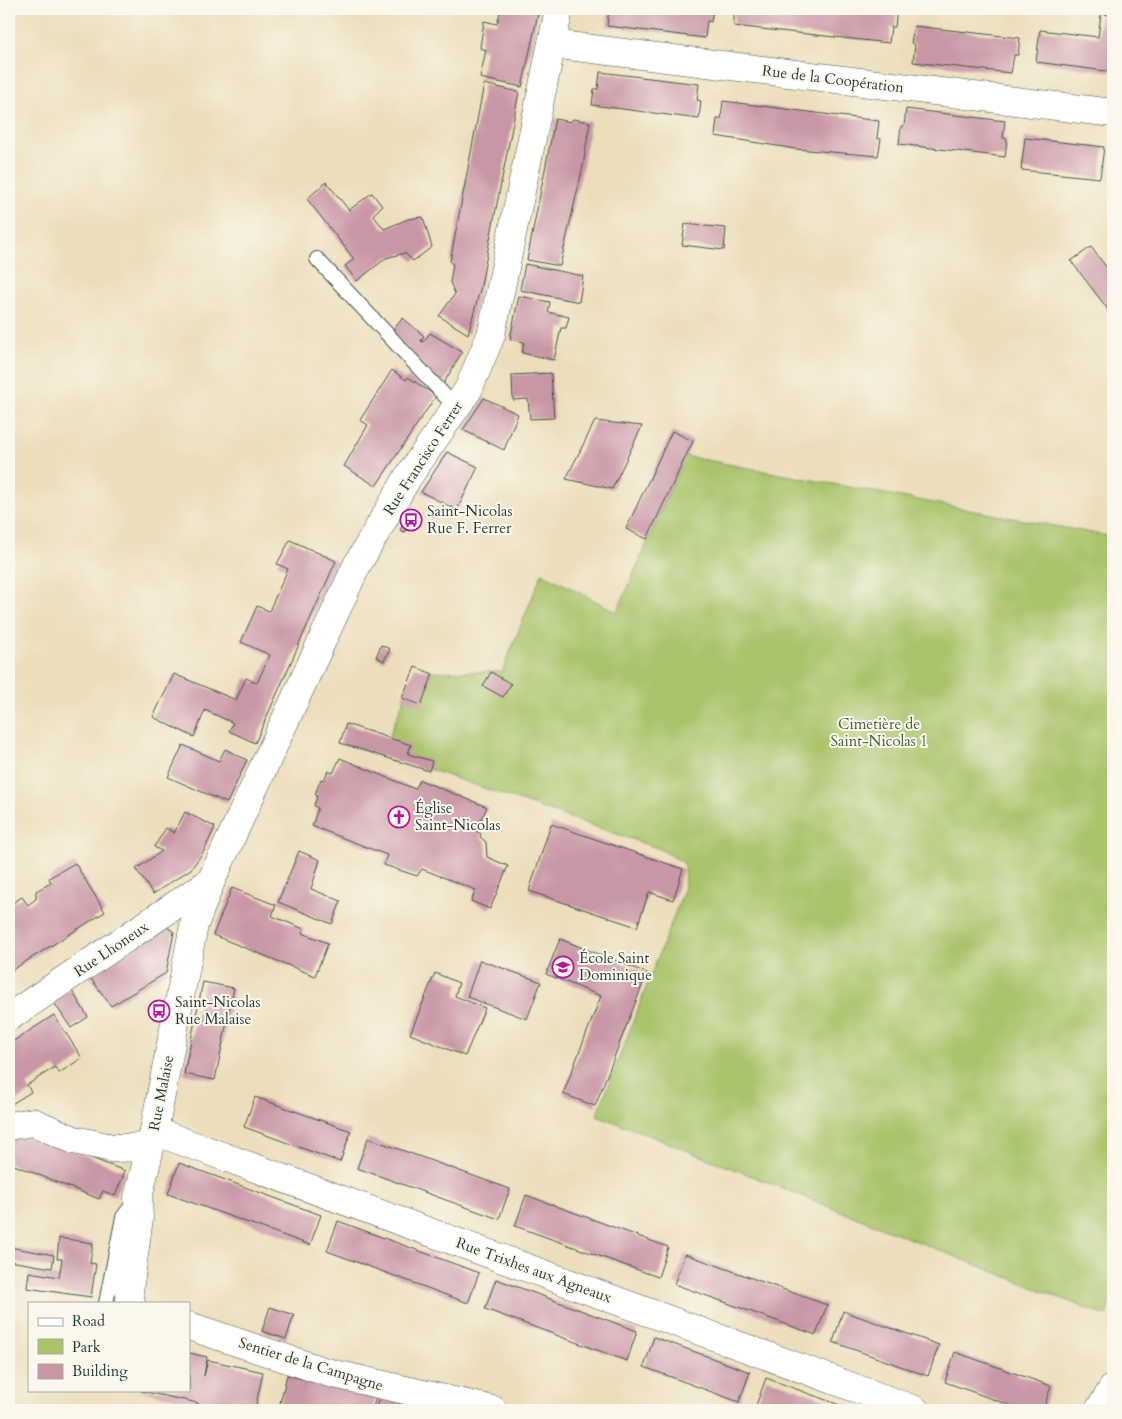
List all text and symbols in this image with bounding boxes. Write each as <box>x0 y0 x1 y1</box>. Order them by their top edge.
street label: Rue de la Coopération <box>761 60 905 98</box>
street label: Rue Francisco Ferrer <box>379 397 468 519</box>
place label: Saint-Nicolas Rue F. Ferrer <box>427 501 512 538</box>
bus stop icon: Saint-Nicolas Rue F. Ferrer <box>399 508 423 532</box>
park label: Cimetière de Saint-Nicolas 1 <box>830 714 928 751</box>
place label: Église Saint-Nicolas <box>415 798 500 835</box>
church icon: Église Saint-Nicolas <box>387 805 411 829</box>
street label: Rue Lhoneux <box>70 916 153 981</box>
place label: École Saint Dominique <box>579 948 652 985</box>
school or university icon: École Saint Dominique <box>551 955 575 979</box>
place label: Saint-Nicolas Rue Malaise <box>175 992 260 1029</box>
bus stop icon: Saint-Nicolas Rue Malaise <box>147 999 171 1023</box>
street label: Rue Malaise <box>144 1053 178 1132</box>
street label: Rue Trixhes aux Agneaux <box>453 1232 615 1308</box>
legend <box>28 1302 190 1392</box>
text: Road <box>72 1311 105 1331</box>
street label: Sentier de la Campagne <box>236 1332 386 1396</box>
text: Park <box>72 1337 101 1357</box>
text: Building <box>72 1361 128 1381</box>

